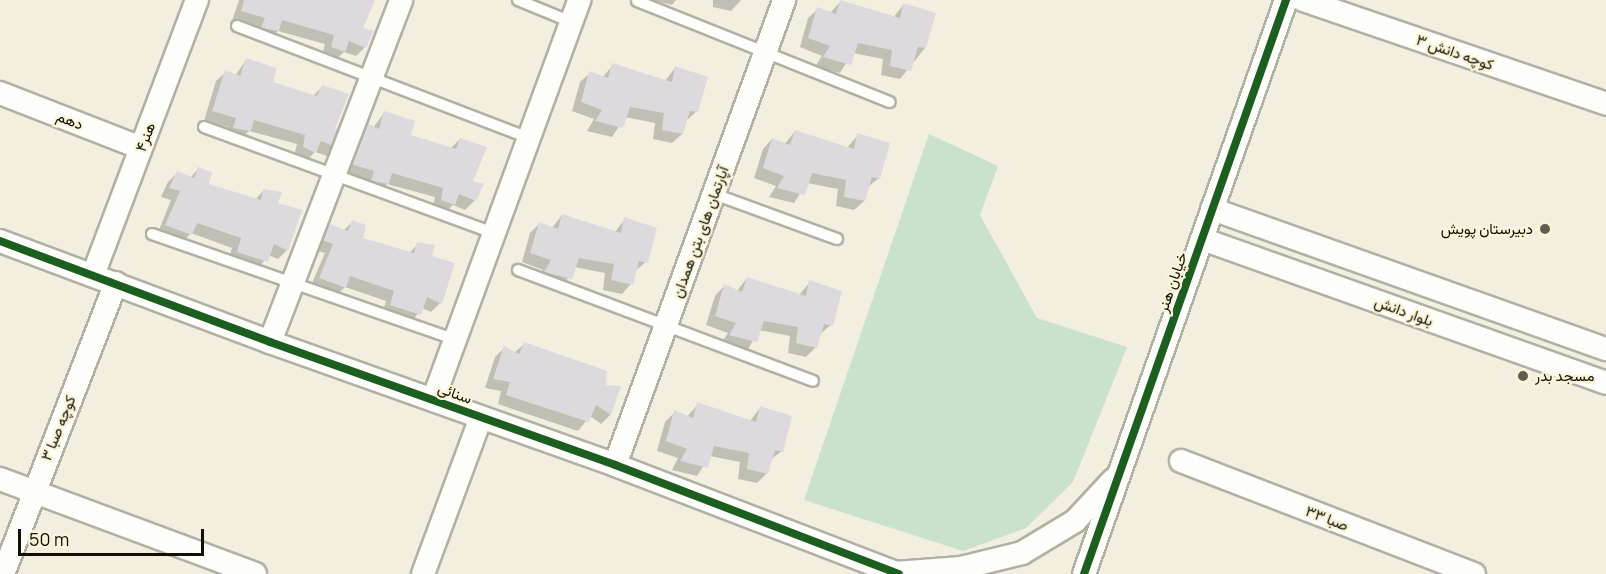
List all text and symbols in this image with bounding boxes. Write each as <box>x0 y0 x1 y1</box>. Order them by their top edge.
street label: کوچه دانش ۳ <box>1414 30 1496 74</box>
street label: دهم <box>54 107 86 133</box>
street label: هنر۴ <box>131 120 159 154</box>
street label: آپارتمان های بتن همدان <box>668 164 732 300</box>
place label: دبیرستان پویش <box>1441 220 1533 238</box>
marker: دبیرستان پویش <box>1538 222 1552 236</box>
street label: خیابان هنر <box>1153 250 1191 314</box>
street label: بلوار دانش <box>1372 292 1436 330</box>
place label: مسجد بدر <box>1535 367 1594 385</box>
marker: مسجد بدر <box>1516 369 1530 383</box>
street label: سنائی <box>435 379 475 407</box>
street label: کوچه صبا ۳ <box>37 393 79 463</box>
street label: ۳۳ صبا <box>1303 502 1351 534</box>
scale bar <box>21 517 207 555</box>
text: 50 m <box>29 527 69 551</box>

